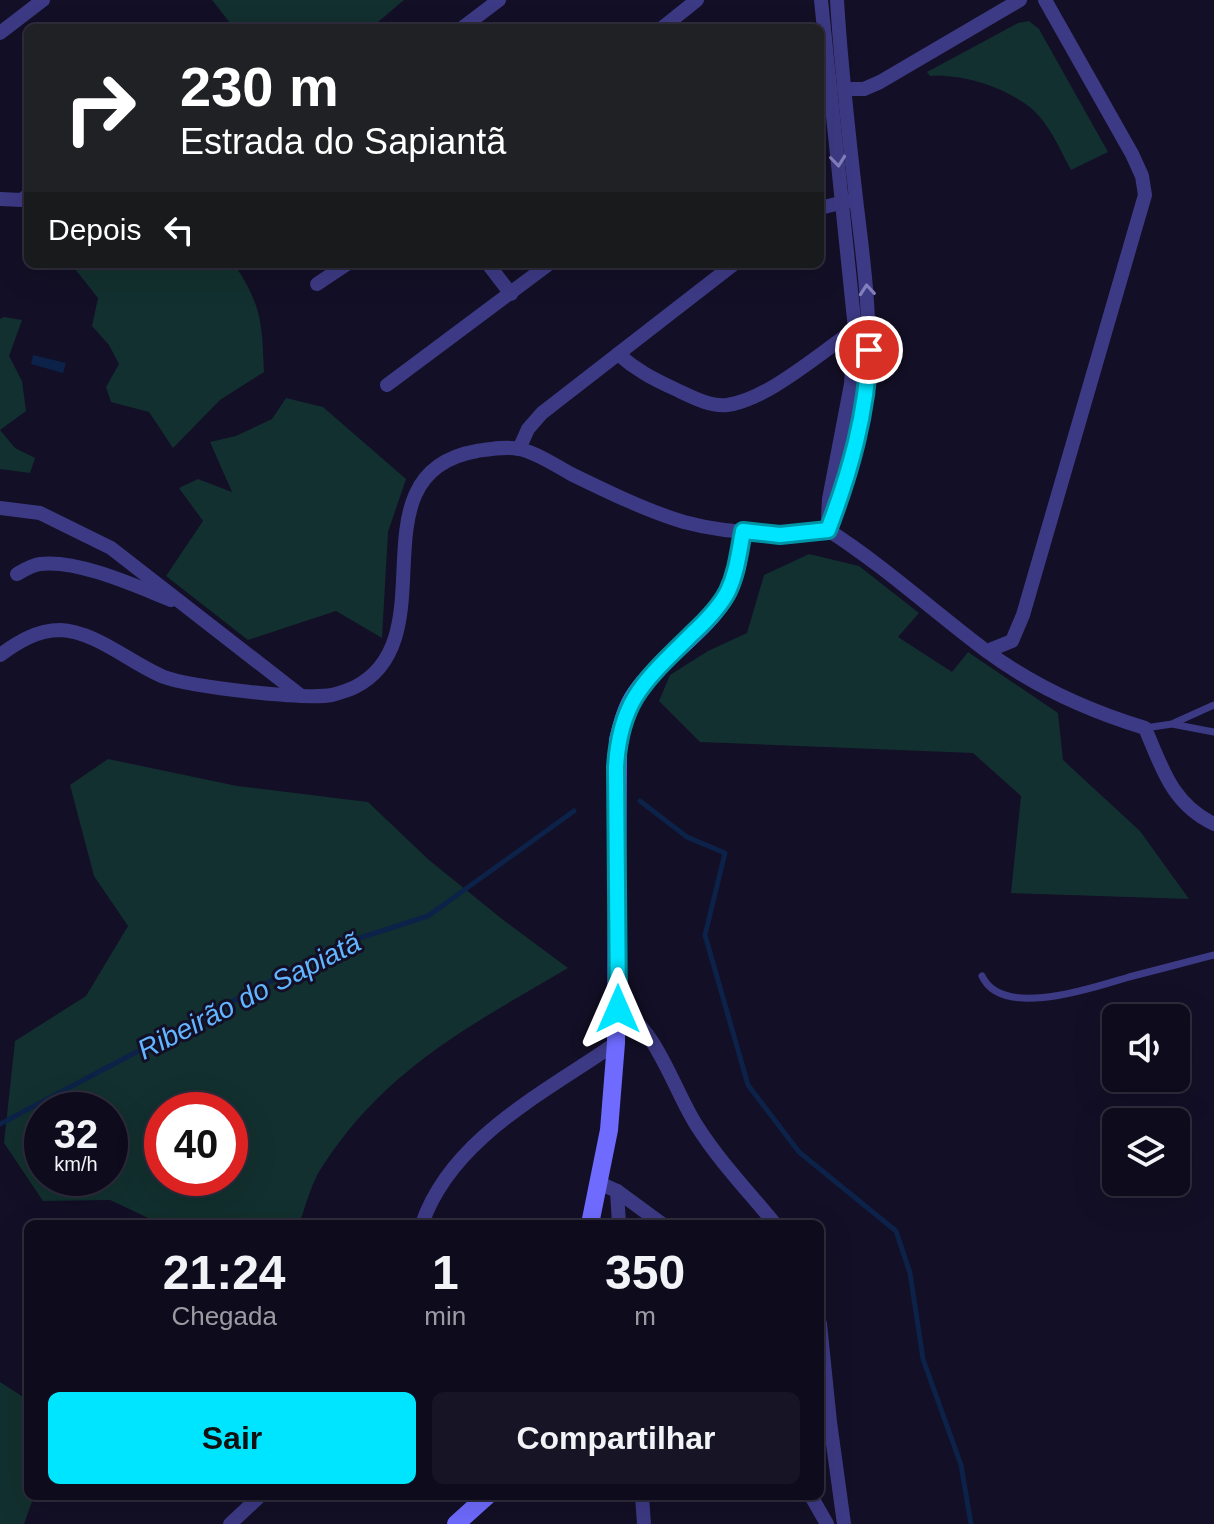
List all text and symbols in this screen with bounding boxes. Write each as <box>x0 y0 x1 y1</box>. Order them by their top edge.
text: 230 m <box>180 55 339 118</box>
icon: right <box>48 56 152 160</box>
text: Estrada do Sapiantã <box>180 121 506 162</box>
one-way arrow <box>830 155 847 168</box>
icon: left <box>157 208 201 252</box>
text: Depois <box>48 213 141 246</box>
one-way arrow <box>858 283 875 296</box>
pin <box>835 316 903 384</box>
icon: arrive <box>847 328 891 372</box>
water label: Ribeirão do Sapiatã <box>132 926 366 1066</box>
position arrow <box>576 967 660 1051</box>
map controls <box>1102 1004 1190 1196</box>
button: sound <box>1102 1004 1190 1092</box>
speed limit sign: 40 <box>144 1092 248 1196</box>
button: layers <box>1102 1108 1190 1196</box>
text: 32 <box>54 1112 98 1156</box>
text: km/h <box>54 1153 98 1175</box>
text: 21:24 <box>163 1246 286 1299</box>
text: 1 <box>432 1246 459 1299</box>
text: 350 <box>605 1246 685 1299</box>
text: Chegada <box>171 1301 277 1331</box>
text: min <box>424 1301 466 1331</box>
text: m <box>634 1301 656 1331</box>
button: Sair <box>48 1392 416 1484</box>
button: Compartilhar <box>432 1392 800 1484</box>

